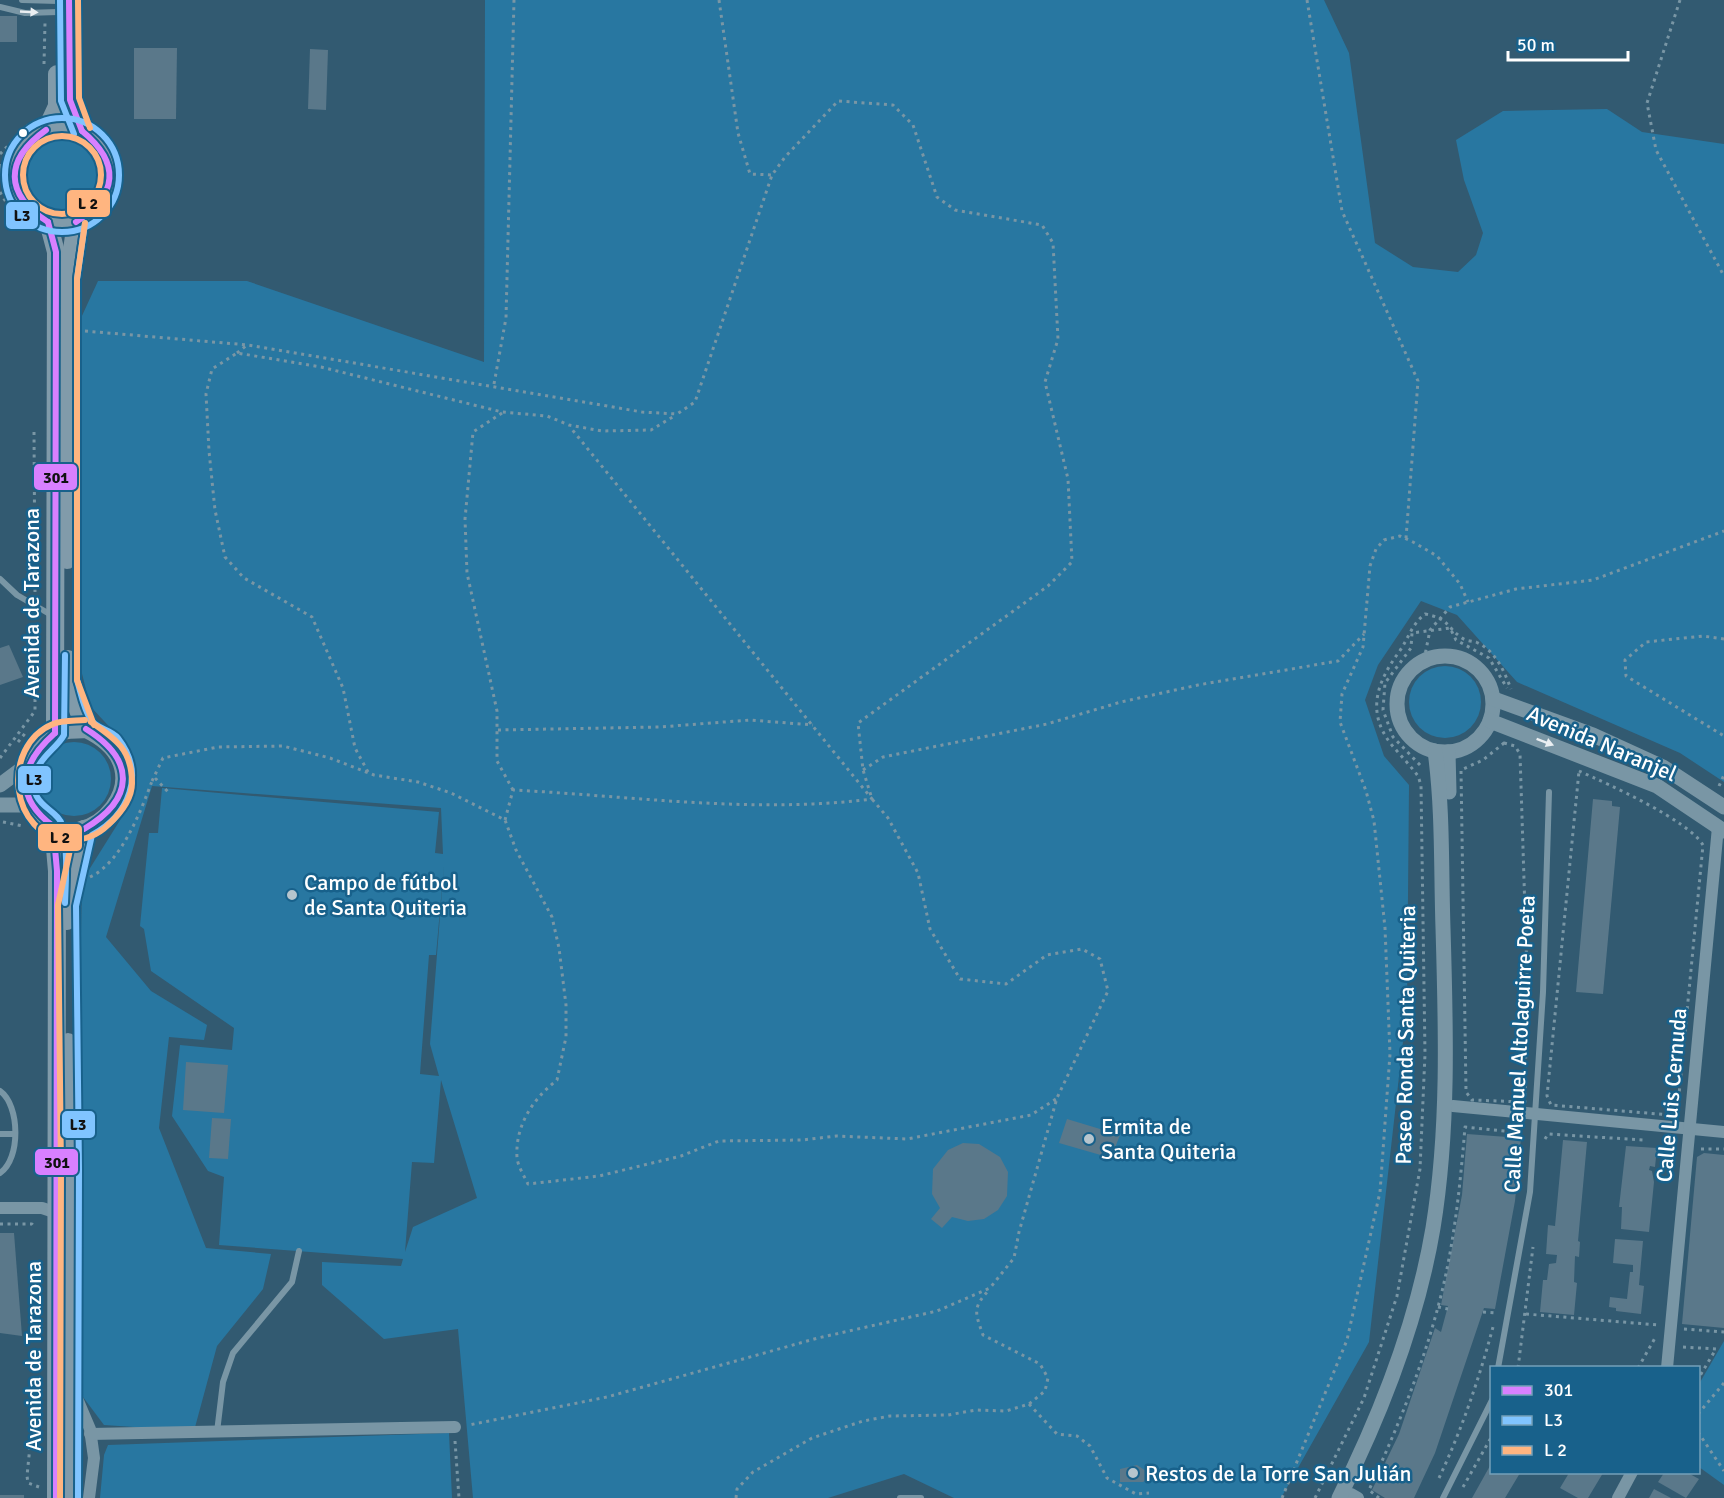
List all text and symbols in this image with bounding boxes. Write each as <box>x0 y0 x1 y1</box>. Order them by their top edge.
one-way arrow <box>19 7 38 16</box>
scale bar <box>1508 24 1628 62</box>
text: 50 m <box>1517 34 1555 56</box>
unlabelled marker <box>17 127 29 139</box>
line badge: L 2 <box>66 189 111 218</box>
text: L 2 <box>78 194 98 214</box>
line badge: L3 <box>5 201 39 230</box>
text: L3 <box>14 206 31 226</box>
line badge: 301 <box>33 463 78 491</box>
text: 301 <box>43 468 69 488</box>
street label: Avenida de Tarazona <box>18 508 45 698</box>
street label: Avenida Naranjel <box>1523 700 1681 787</box>
one-way arrow <box>1536 738 1554 747</box>
line badge: L3 <box>17 765 52 794</box>
text: L3 <box>26 770 43 790</box>
line badge: L 2 <box>37 823 83 852</box>
text: L 2 <box>50 828 70 848</box>
place label: Campo de fútbol de Santa Quiteria <box>304 869 467 921</box>
marker: Campo de fútbol de Santa Quiteria <box>285 888 299 902</box>
street label: Calle Manuel Altolaguirre Poeta <box>1498 895 1541 1194</box>
street label: Paseo Ronda Santa Quiteria <box>1390 905 1421 1165</box>
street label: Calle Luis Cernuda <box>1650 1007 1693 1183</box>
line badge: L3 <box>61 1110 96 1139</box>
place label: Ermita de Santa Quiteria <box>1101 1113 1236 1165</box>
text: L3 <box>70 1115 87 1135</box>
marker: Ermita de Santa Quiteria <box>1082 1132 1096 1146</box>
line badge: 301 <box>34 1148 79 1176</box>
text: 301 <box>44 1153 70 1173</box>
street label: Avenida de Tarazona <box>20 1261 47 1451</box>
legend <box>1490 1366 1700 1474</box>
text: 301 <box>1544 1379 1573 1401</box>
text: L3 <box>1544 1409 1563 1431</box>
text: L 2 <box>1544 1439 1567 1461</box>
place label: Restos de la Torre San Julián <box>1145 1460 1412 1487</box>
marker: Restos de la Torre San Julián <box>1126 1466 1140 1480</box>

